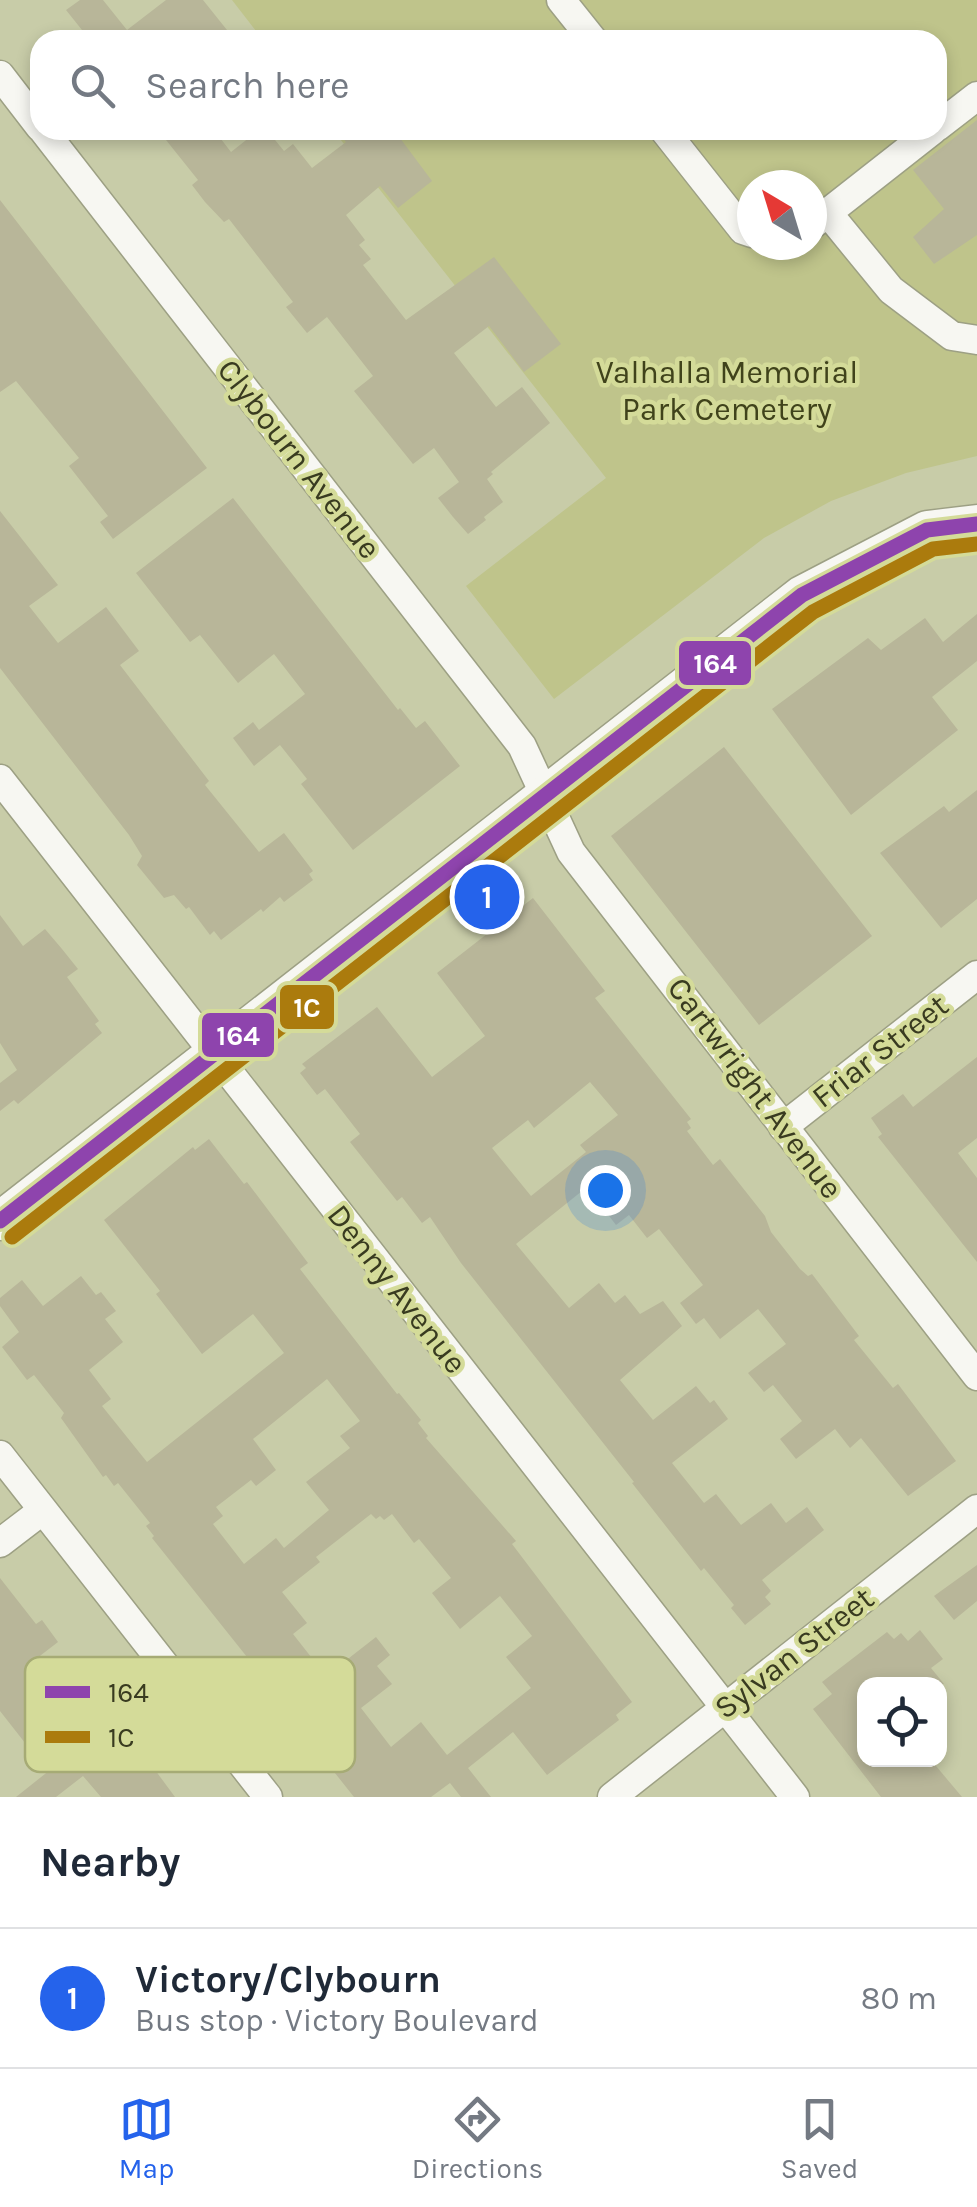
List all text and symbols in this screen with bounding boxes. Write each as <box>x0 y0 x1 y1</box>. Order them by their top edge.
search box <box>30 30 947 140</box>
icon: search <box>65 58 120 113</box>
text: Search here <box>145 63 349 108</box>
north arrow <box>737 170 827 260</box>
street label: Clybourn Avenue <box>210 352 388 566</box>
park label: Valhalla Memorial Park Cemetery <box>596 354 858 428</box>
line badge: 164 <box>677 639 753 687</box>
text: 164 <box>693 647 737 680</box>
pin: 1 <box>454 860 520 934</box>
street label: Cartwright Avenue <box>660 970 850 1206</box>
line badge: 1C <box>278 983 336 1031</box>
street label: Friar Street <box>805 986 955 1116</box>
text: 1C <box>293 991 321 1024</box>
line badge: 164 <box>200 1011 276 1059</box>
text: 164 <box>216 1019 260 1052</box>
your location <box>580 1165 631 1216</box>
street label: Denny Avenue <box>320 1197 474 1381</box>
street label: Sylvan Street <box>707 1579 881 1727</box>
legend <box>25 1657 355 1772</box>
text: 164 <box>108 1676 149 1709</box>
map controls <box>857 1677 947 1767</box>
button: locate <box>857 1677 947 1767</box>
text: 1C <box>108 1721 134 1754</box>
text: Nearby <box>40 1837 180 1887</box>
text: Victory/Clybourn <box>135 1957 441 2002</box>
text: 1 <box>67 1980 78 2017</box>
text: 80 m <box>861 1980 937 2017</box>
text: Bus stop · Victory Boulevard <box>135 2002 539 2039</box>
tab: Map <box>119 2092 174 2185</box>
tab: Directions <box>412 2092 543 2185</box>
tab: Saved <box>781 2092 858 2185</box>

